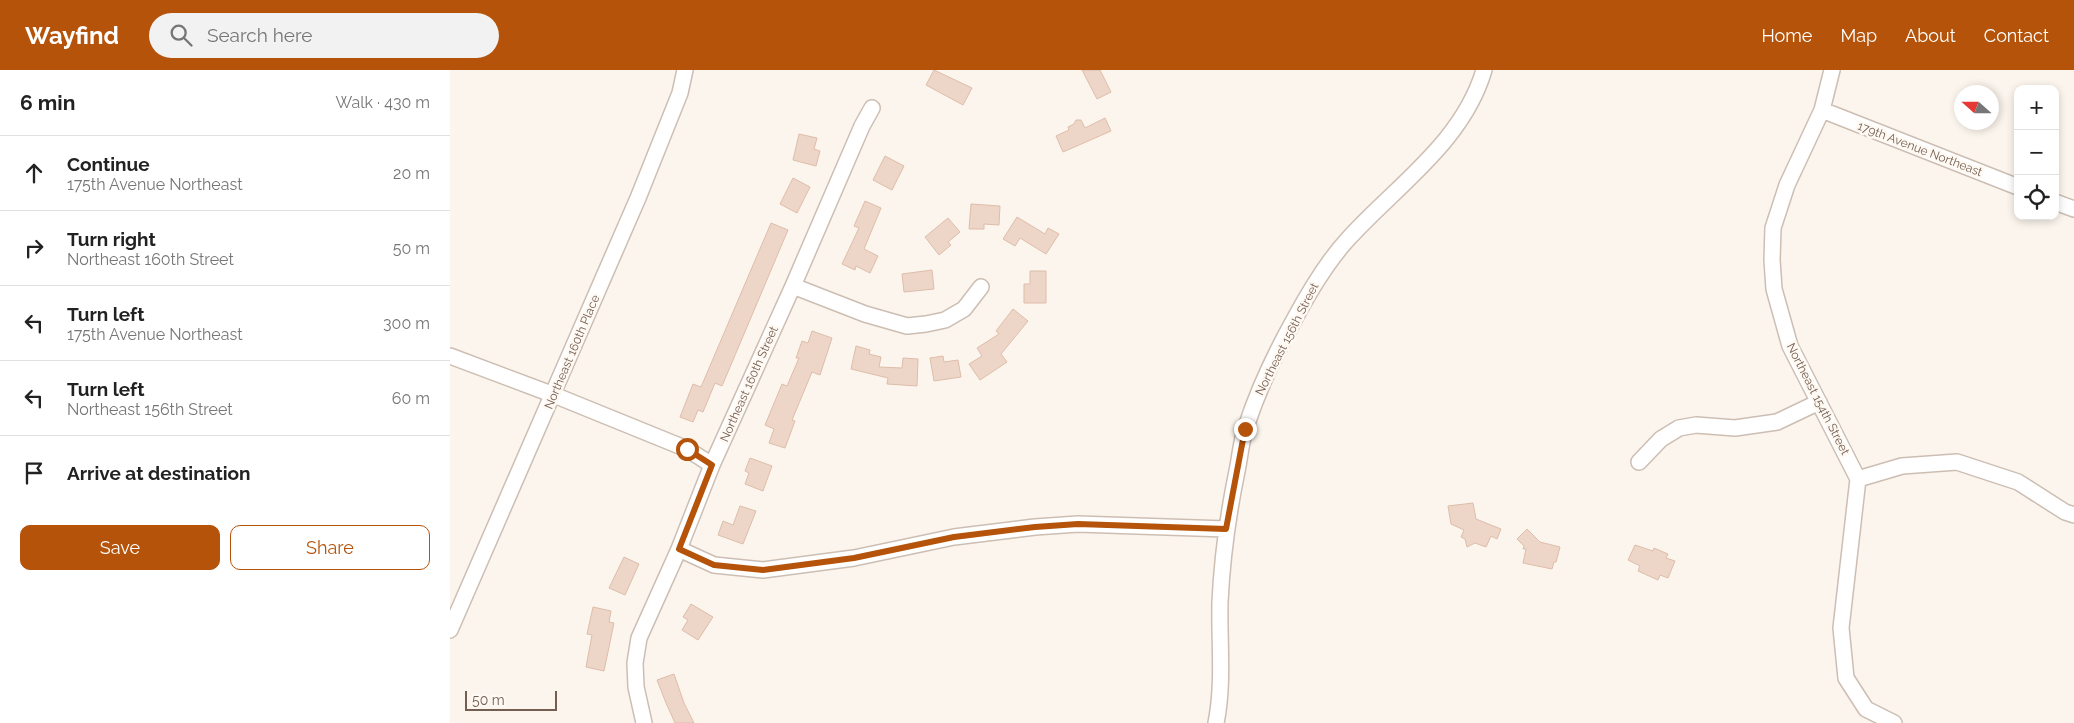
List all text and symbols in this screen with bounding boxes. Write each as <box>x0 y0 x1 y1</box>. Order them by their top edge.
search box <box>149 13 499 58</box>
text: Wayfind <box>25 21 119 50</box>
icon: search <box>167 21 195 49</box>
text: Search here <box>207 24 312 46</box>
text: Home <box>1761 25 1812 46</box>
text: Map <box>1840 25 1877 46</box>
text: About <box>1905 25 1956 46</box>
text: Contact <box>1984 25 2049 46</box>
north arrow <box>1954 85 1999 130</box>
map controls <box>2014 85 2059 220</box>
button: + <box>2014 85 2059 130</box>
text: 6 min <box>20 90 75 115</box>
text: Walk · 430 m <box>336 93 430 112</box>
street label: 179th Avenue Northeast <box>1856 119 1984 179</box>
button: − <box>2014 130 2059 175</box>
text: Continue <box>67 153 150 175</box>
icon: ahead <box>20 159 48 187</box>
text: 20 m <box>393 164 430 183</box>
text: 175th Avenue Northeast <box>67 175 243 194</box>
button: locate <box>2014 175 2059 220</box>
text: Turn right <box>67 228 156 250</box>
icon: right <box>20 234 48 262</box>
text: 50 m <box>393 239 430 258</box>
text: Northeast 160th Street <box>67 250 234 269</box>
street label: Northeast 156th Street <box>1253 280 1321 398</box>
street label: Northeast 160th Place <box>542 293 602 411</box>
text: Turn left <box>67 303 144 325</box>
icon: left <box>20 309 48 337</box>
text: 300 m <box>383 314 430 333</box>
street label: Northeast 160th Street <box>717 324 781 444</box>
text: 175th Avenue Northeast <box>67 325 243 344</box>
street label: Northeast 154th Street <box>1784 341 1852 457</box>
text: Turn left <box>67 378 144 400</box>
icon: left <box>20 384 48 412</box>
text: 60 m <box>392 389 430 408</box>
text: Northeast 156th Street <box>67 400 233 419</box>
route end <box>1234 418 1257 441</box>
route start <box>676 438 699 461</box>
icon: arrive <box>20 459 48 487</box>
text: Arrive at destination <box>67 462 251 484</box>
button: Save <box>20 525 220 570</box>
button: Share <box>230 525 430 570</box>
scale bar <box>465 688 558 711</box>
text: 50 m <box>472 692 505 708</box>

